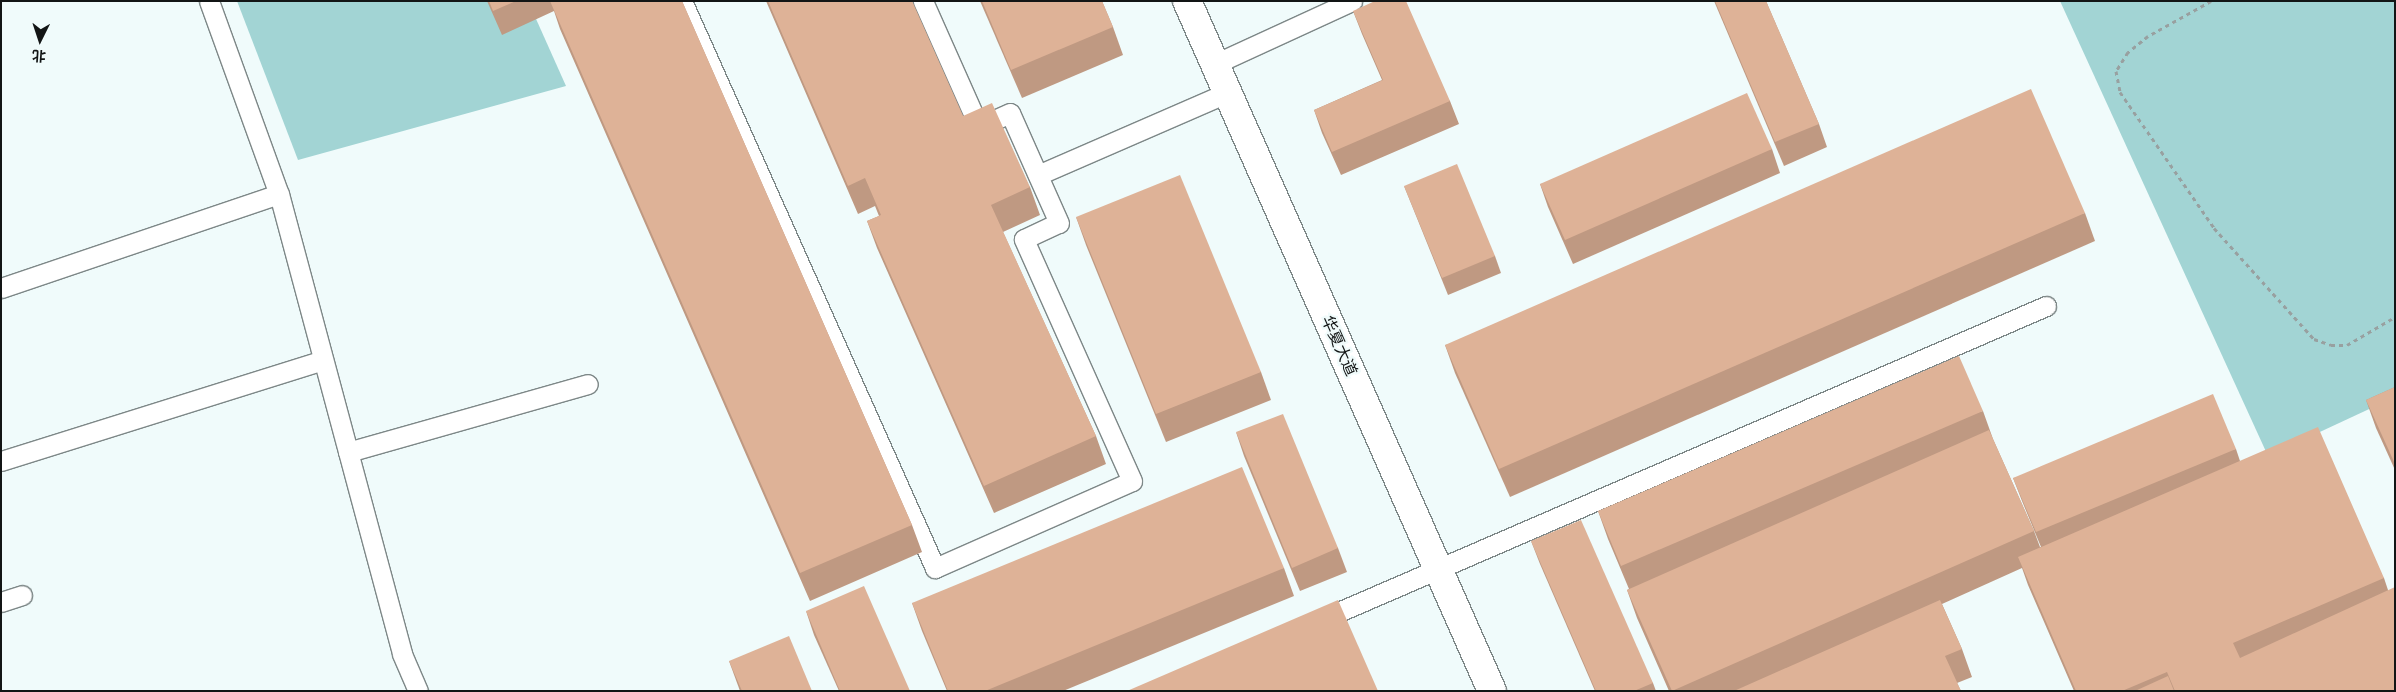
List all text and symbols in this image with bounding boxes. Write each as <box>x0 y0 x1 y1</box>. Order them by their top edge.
north arrow <box>15 15 65 65</box>
text: 北 <box>31 46 46 64</box>
street label: 华夏大道 <box>1317 313 1361 379</box>

